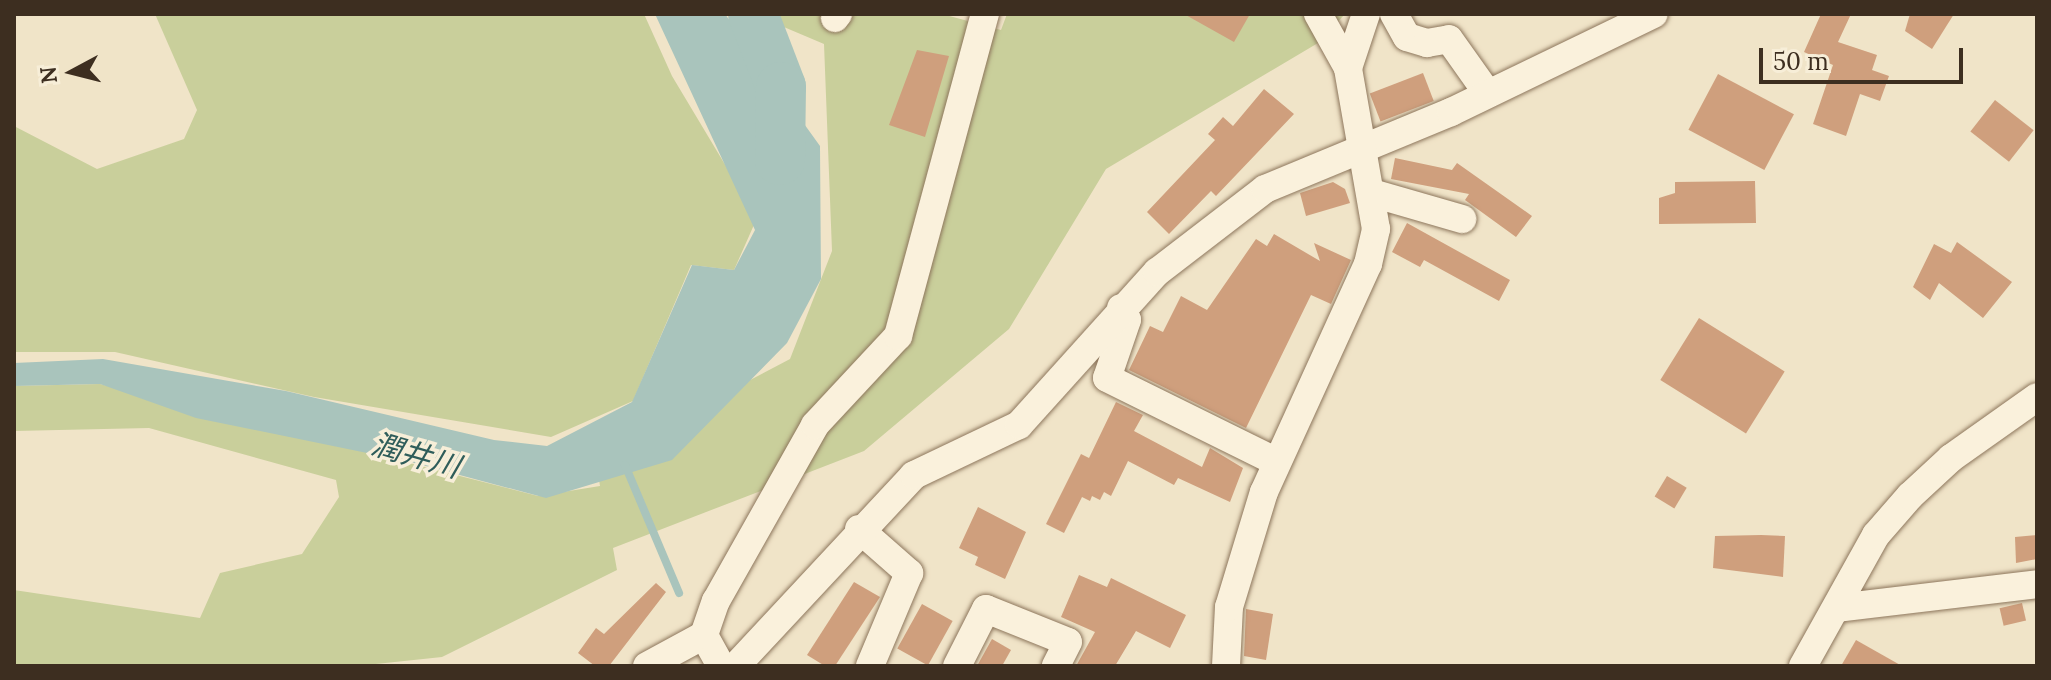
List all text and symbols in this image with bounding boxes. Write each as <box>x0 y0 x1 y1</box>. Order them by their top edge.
north arrow <box>32 32 112 112</box>
scale bar <box>1763 32 1967 82</box>
text: 50 m <box>1773 46 1829 77</box>
text: N <box>33 65 63 85</box>
water label: 潤井川 <box>368 425 464 485</box>

